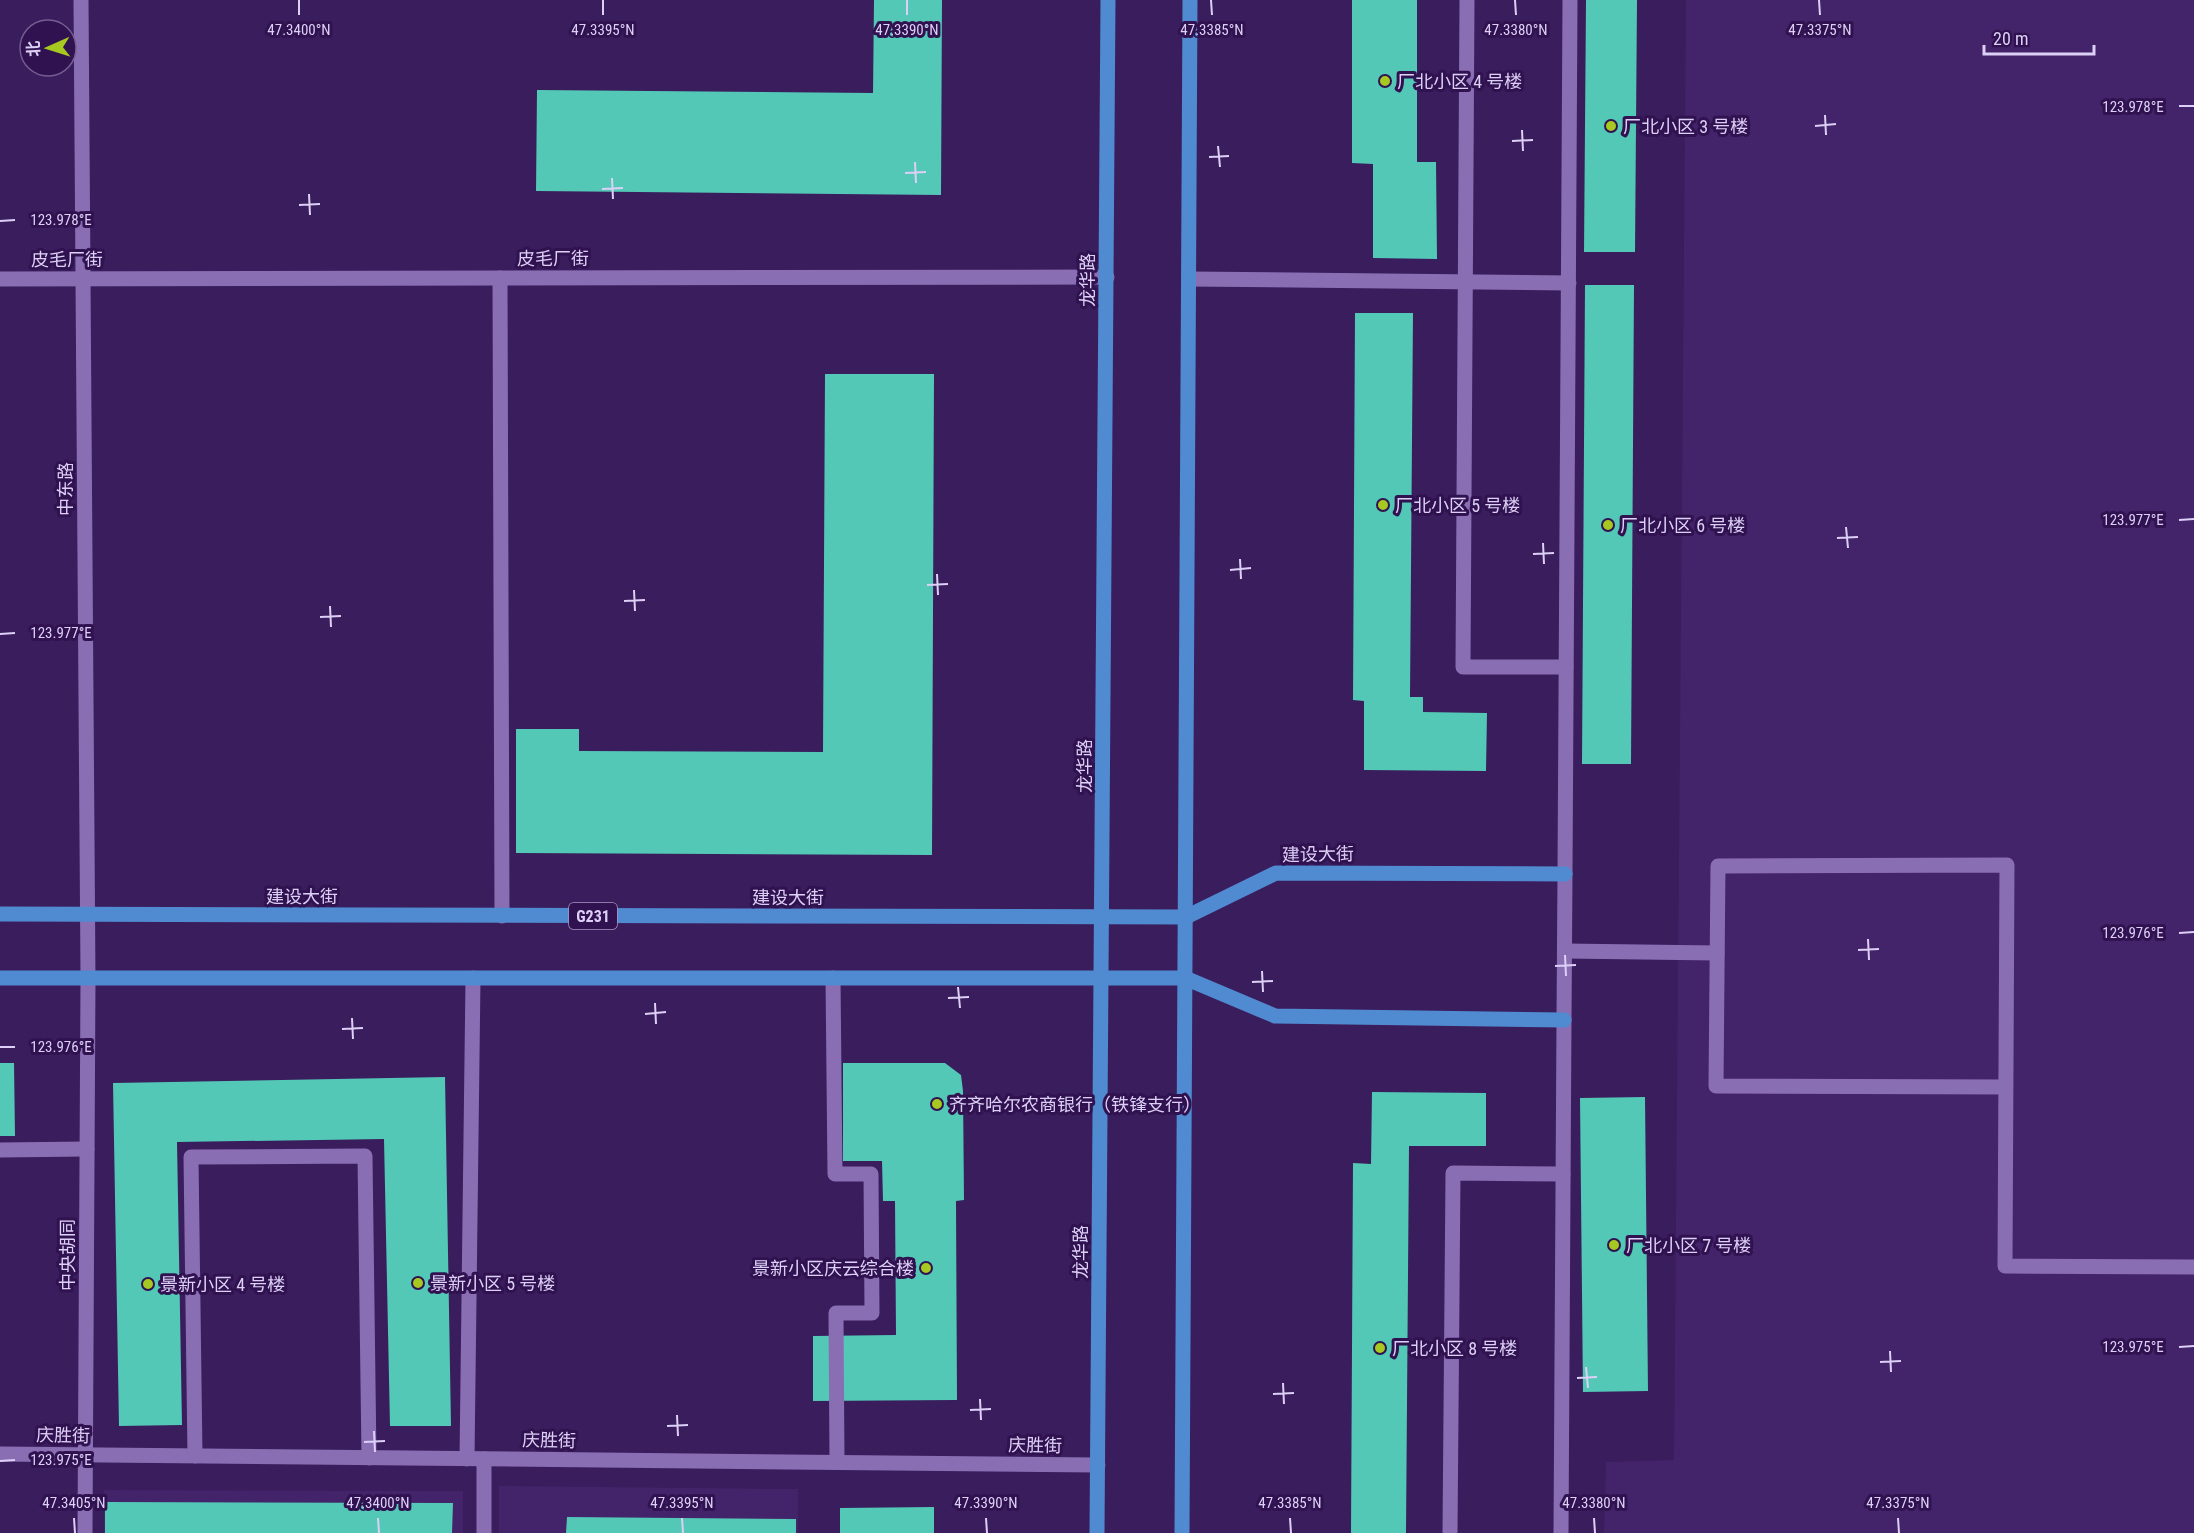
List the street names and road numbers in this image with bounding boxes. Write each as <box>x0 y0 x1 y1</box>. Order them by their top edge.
street label: 皮毛厂街 <box>517 248 589 269</box>
street label: 皮毛厂街 <box>31 249 103 270</box>
street label: 龙华路 <box>1077 253 1098 307</box>
street label: 中东路 <box>55 462 76 516</box>
street label: 龙华路 <box>1074 739 1095 793</box>
street label: 建设大街 <box>1282 843 1354 865</box>
street label: 建设大街 <box>266 886 338 907</box>
street label: 建设大街 <box>752 887 824 908</box>
road number: G231 <box>569 903 617 929</box>
street label: 中央胡同 <box>57 1219 78 1291</box>
street label: 龙华路 <box>1070 1225 1091 1279</box>
street label: 庆胜街 <box>36 1424 90 1446</box>
street label: 庆胜街 <box>522 1429 576 1451</box>
street label: 庆胜街 <box>1008 1434 1062 1456</box>

